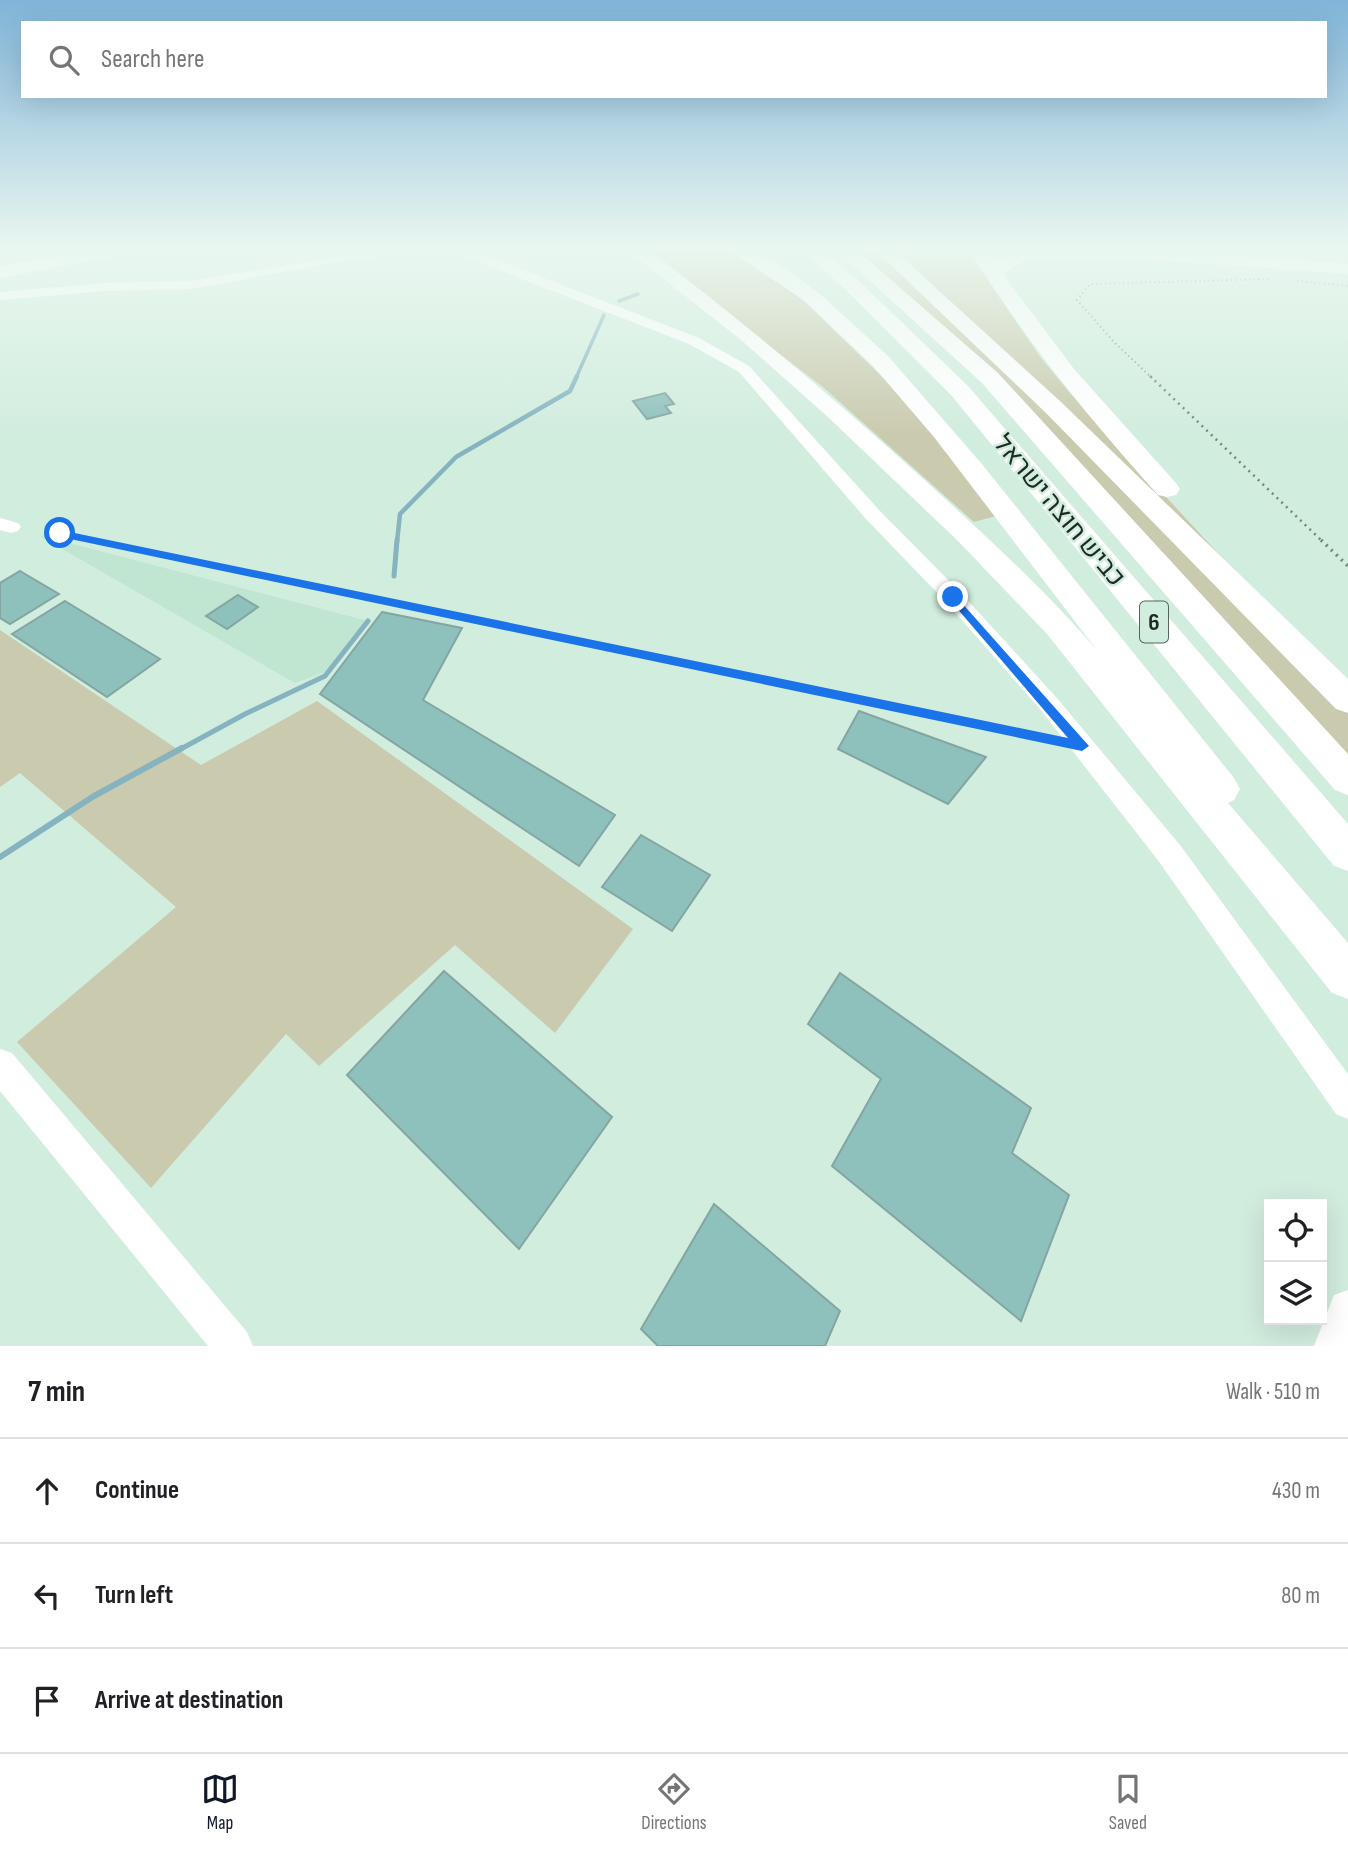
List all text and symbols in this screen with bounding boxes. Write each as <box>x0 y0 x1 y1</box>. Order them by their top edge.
search box <box>21 21 1327 98</box>
icon: search <box>45 41 83 79</box>
text: Search here <box>101 44 204 75</box>
street label: כביש חוצה ישראל <box>986 429 1131 593</box>
route start <box>44 517 75 548</box>
route end <box>937 581 968 612</box>
road number: 6 <box>1140 602 1168 642</box>
map controls <box>1264 1199 1327 1325</box>
button: locate <box>1264 1199 1327 1262</box>
button: layers <box>1264 1262 1327 1325</box>
text: 7 min <box>28 1374 85 1410</box>
text: Walk · 510 m <box>1226 1378 1320 1406</box>
icon: ahead <box>28 1472 66 1510</box>
text: Continue <box>95 1475 179 1506</box>
text: 430 m <box>1272 1477 1320 1505</box>
icon: left <box>28 1577 66 1615</box>
text: Turn left <box>95 1580 173 1611</box>
text: 80 m <box>1281 1582 1320 1610</box>
icon: arrive <box>28 1682 66 1720</box>
text: Arrive at destination <box>95 1685 283 1716</box>
tab: Map <box>201 1770 239 1835</box>
tab: Directions <box>641 1770 707 1835</box>
tab: Saved <box>1109 1770 1147 1835</box>

